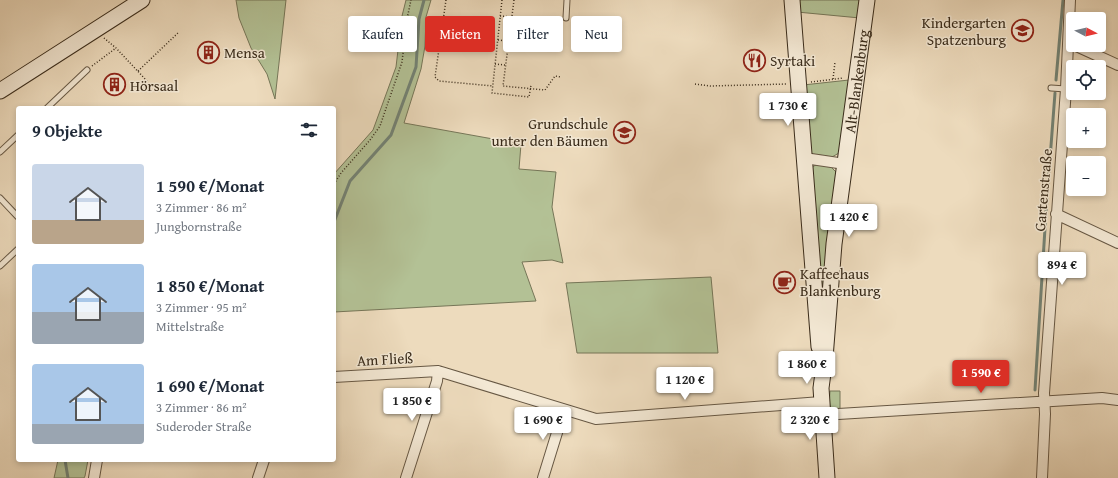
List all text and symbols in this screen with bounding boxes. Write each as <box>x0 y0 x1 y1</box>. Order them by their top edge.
place label: Kindergarten Spatzenburg <box>922 12 1007 50</box>
north arrow <box>1066 12 1106 52</box>
map controls <box>1066 12 1106 196</box>
chip: Kaufen <box>348 16 417 52</box>
chip: Mieten <box>425 16 495 52</box>
chip: Filter <box>503 16 563 52</box>
chip: Neu <box>571 16 622 52</box>
school or university icon: Kindergarten Spatzenburg <box>1009 18 1035 44</box>
street label: Alt-Blankenburg <box>839 28 873 134</box>
building icon: Mensa <box>196 39 222 65</box>
place label: Mensa <box>224 42 265 63</box>
restaurant icon: Syrtaki <box>741 47 767 73</box>
place label: Syrtaki <box>770 50 815 71</box>
button: locate <box>1066 60 1106 100</box>
building icon: Hörsaal <box>102 72 128 98</box>
place label: Hörsaal <box>130 75 178 96</box>
pin: 1 730 € <box>751 93 825 127</box>
text: 1 730 € <box>768 96 808 115</box>
button: + <box>1066 108 1106 148</box>
place label: Grundschule unter den Bäumen <box>491 113 609 151</box>
text: 9 Objekte <box>32 118 102 143</box>
icon: filters <box>298 119 320 141</box>
school or university icon: Grundschule unter den Bäumen <box>611 119 637 145</box>
street label: Gartenstraße <box>1029 148 1057 232</box>
button: − <box>1066 156 1106 196</box>
text: 1 590 €/Monat <box>156 173 265 198</box>
icon: home <box>64 180 112 228</box>
text: 3 Zimmer · 86 m² <box>156 198 247 217</box>
pin: 1 420 € <box>812 204 886 238</box>
text: 1 420 € <box>829 207 869 226</box>
text: Jungbornstraße <box>156 217 242 236</box>
pin: 894 € <box>1034 252 1090 286</box>
text: 894 € <box>1047 255 1077 274</box>
place label: Kaffeehaus Blankenburg <box>800 263 881 301</box>
cafe icon: Kaffeehaus Blankenburg <box>772 269 798 295</box>
text: 1 850 €/Monat <box>156 273 265 298</box>
icon: home <box>64 280 112 328</box>
text: 3 Zimmer · 95 m² <box>156 298 247 317</box>
text: Mittelstraße <box>156 317 224 336</box>
street label: Am Fließ <box>356 347 414 371</box>
pin: 1 860 € <box>770 351 844 385</box>
text: 1 860 € <box>787 354 827 373</box>
pin: 1 590 € <box>944 360 1018 394</box>
text: 1 590 € <box>961 363 1001 382</box>
pin: 1 120 € <box>648 367 722 401</box>
text: 1 120 € <box>665 370 705 389</box>
text: 1 690 €/Monat <box>156 373 265 398</box>
icon: home <box>64 380 112 428</box>
pin: 1 850 € <box>375 388 449 422</box>
text: 1 850 € <box>392 391 432 410</box>
text: 3 Zimmer · 86 m² <box>156 398 247 417</box>
pin: 1 690 € <box>506 407 580 441</box>
pin: 2 320 € <box>773 407 847 441</box>
text: 1 690 € <box>523 410 563 429</box>
text: 2 320 € <box>790 410 830 429</box>
text: Suderoder Straße <box>156 417 252 436</box>

